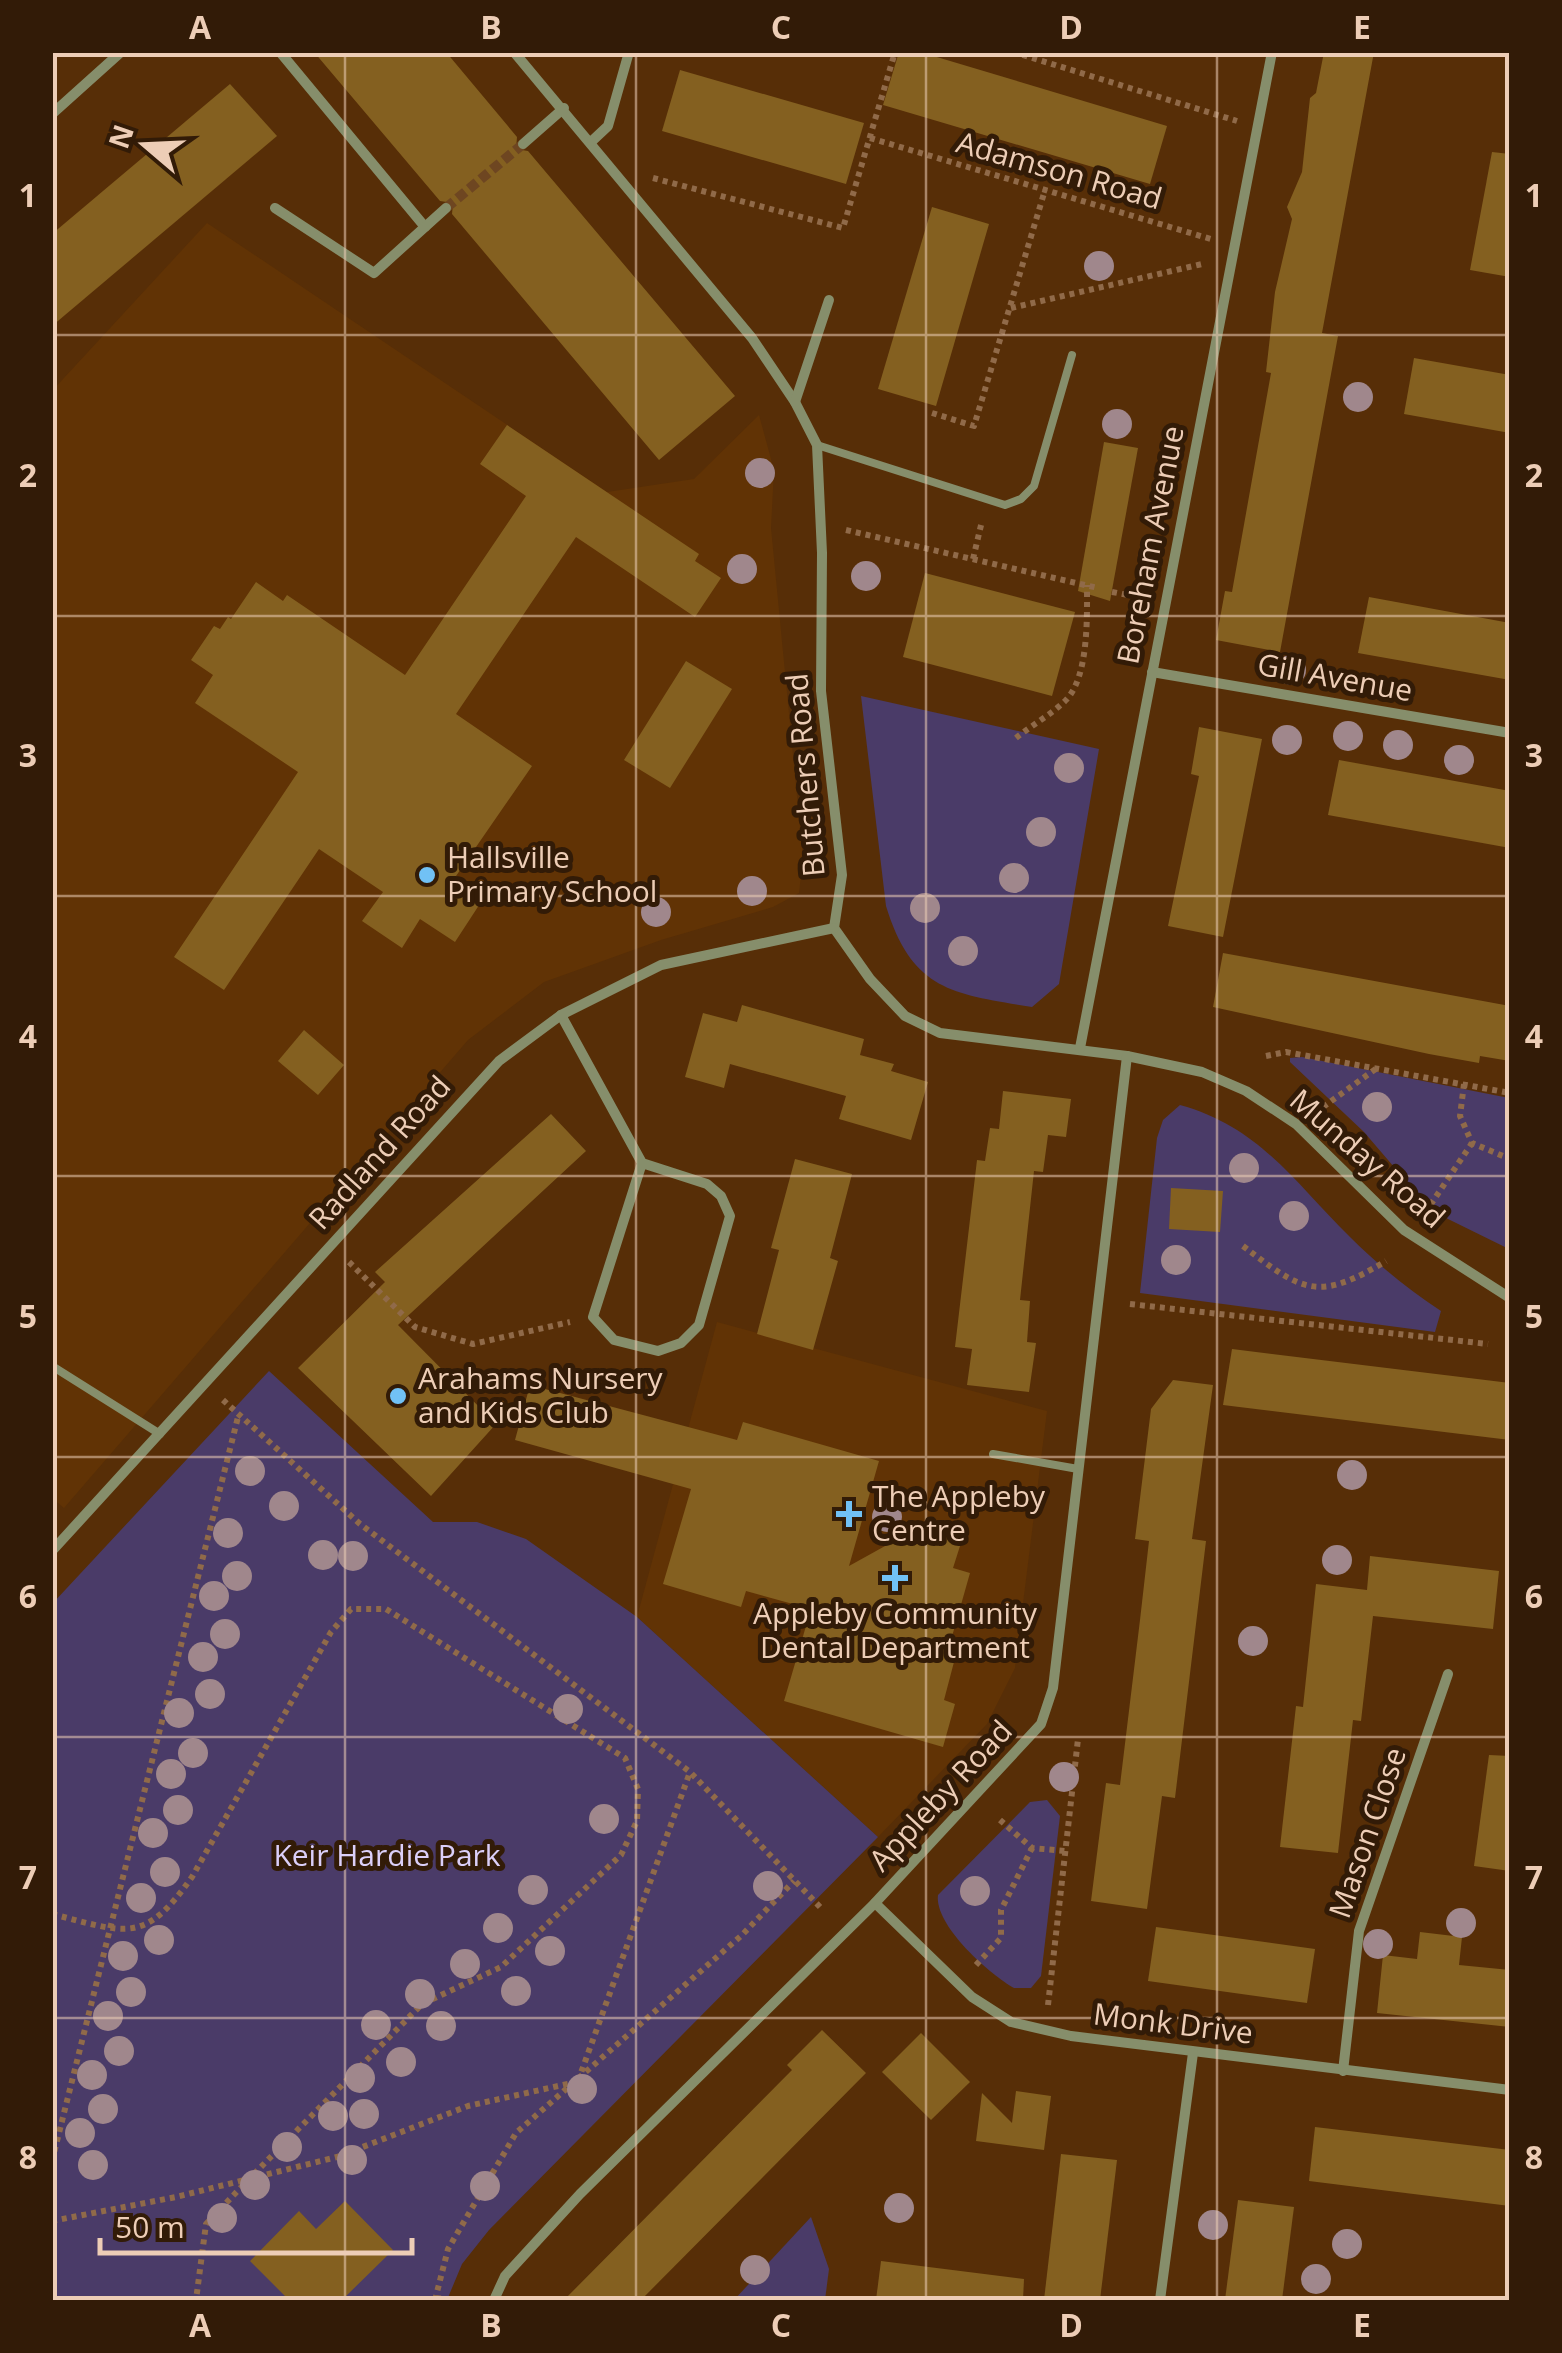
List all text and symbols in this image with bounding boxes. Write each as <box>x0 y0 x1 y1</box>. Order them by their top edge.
text: A <box>189 5 212 48</box>
text: B <box>480 5 502 48</box>
text: C <box>771 5 791 48</box>
text: D <box>1059 5 1083 48</box>
text: E <box>1353 5 1371 48</box>
north arrow <box>95 95 195 195</box>
text: N <box>99 120 142 153</box>
street label: Adamson Road <box>952 121 1167 218</box>
text: 1 <box>19 173 37 216</box>
text: 1 <box>1525 173 1543 216</box>
street label: Boreham Avenue <box>1106 422 1193 667</box>
text: 2 <box>19 453 37 496</box>
text: 2 <box>1525 453 1543 496</box>
street label: Gill Avenue <box>1255 643 1416 710</box>
street label: Butchers Road <box>775 672 834 879</box>
text: 3 <box>19 733 37 776</box>
text: 3 <box>1525 733 1543 776</box>
place label: Hallsville Primary School <box>447 836 657 911</box>
marker: Hallsville Primary School <box>416 864 438 886</box>
text: 4 <box>19 1014 37 1057</box>
text: 4 <box>1525 1014 1543 1057</box>
street label: Radland Road <box>299 1066 459 1238</box>
street label: Munday Road <box>1282 1079 1454 1237</box>
text: 5 <box>19 1294 37 1337</box>
text: 5 <box>1525 1294 1543 1337</box>
place label: Arahams Nursery and Kids Club <box>418 1357 663 1432</box>
marker: Arahams Nursery and Kids Club <box>387 1385 409 1407</box>
place label: The Appleby Centre <box>872 1475 1046 1550</box>
marker: The Appleby Centre <box>836 1501 862 1527</box>
marker: Appleby Community Dental Department <box>882 1565 908 1591</box>
text: 6 <box>19 1574 37 1617</box>
text: 6 <box>1525 1574 1543 1617</box>
place label: Appleby Community Dental Department <box>753 1592 1038 1667</box>
street label: Appleby Road <box>859 1710 1021 1879</box>
street label: Mason Close <box>1318 1742 1415 1923</box>
park label: Keir Hardie Park <box>273 1834 501 1875</box>
text: 7 <box>19 1855 37 1898</box>
text: 7 <box>1525 1855 1543 1898</box>
street label: Monk Drive <box>1091 1992 1255 2053</box>
text: 8 <box>19 2135 37 2178</box>
text: 8 <box>1525 2135 1543 2178</box>
scale bar <box>100 2193 412 2255</box>
text: 50 m <box>115 2206 185 2247</box>
text: A <box>189 2303 212 2346</box>
text: B <box>480 2303 502 2346</box>
text: C <box>771 2303 791 2346</box>
text: D <box>1059 2303 1083 2346</box>
text: E <box>1353 2303 1371 2346</box>

